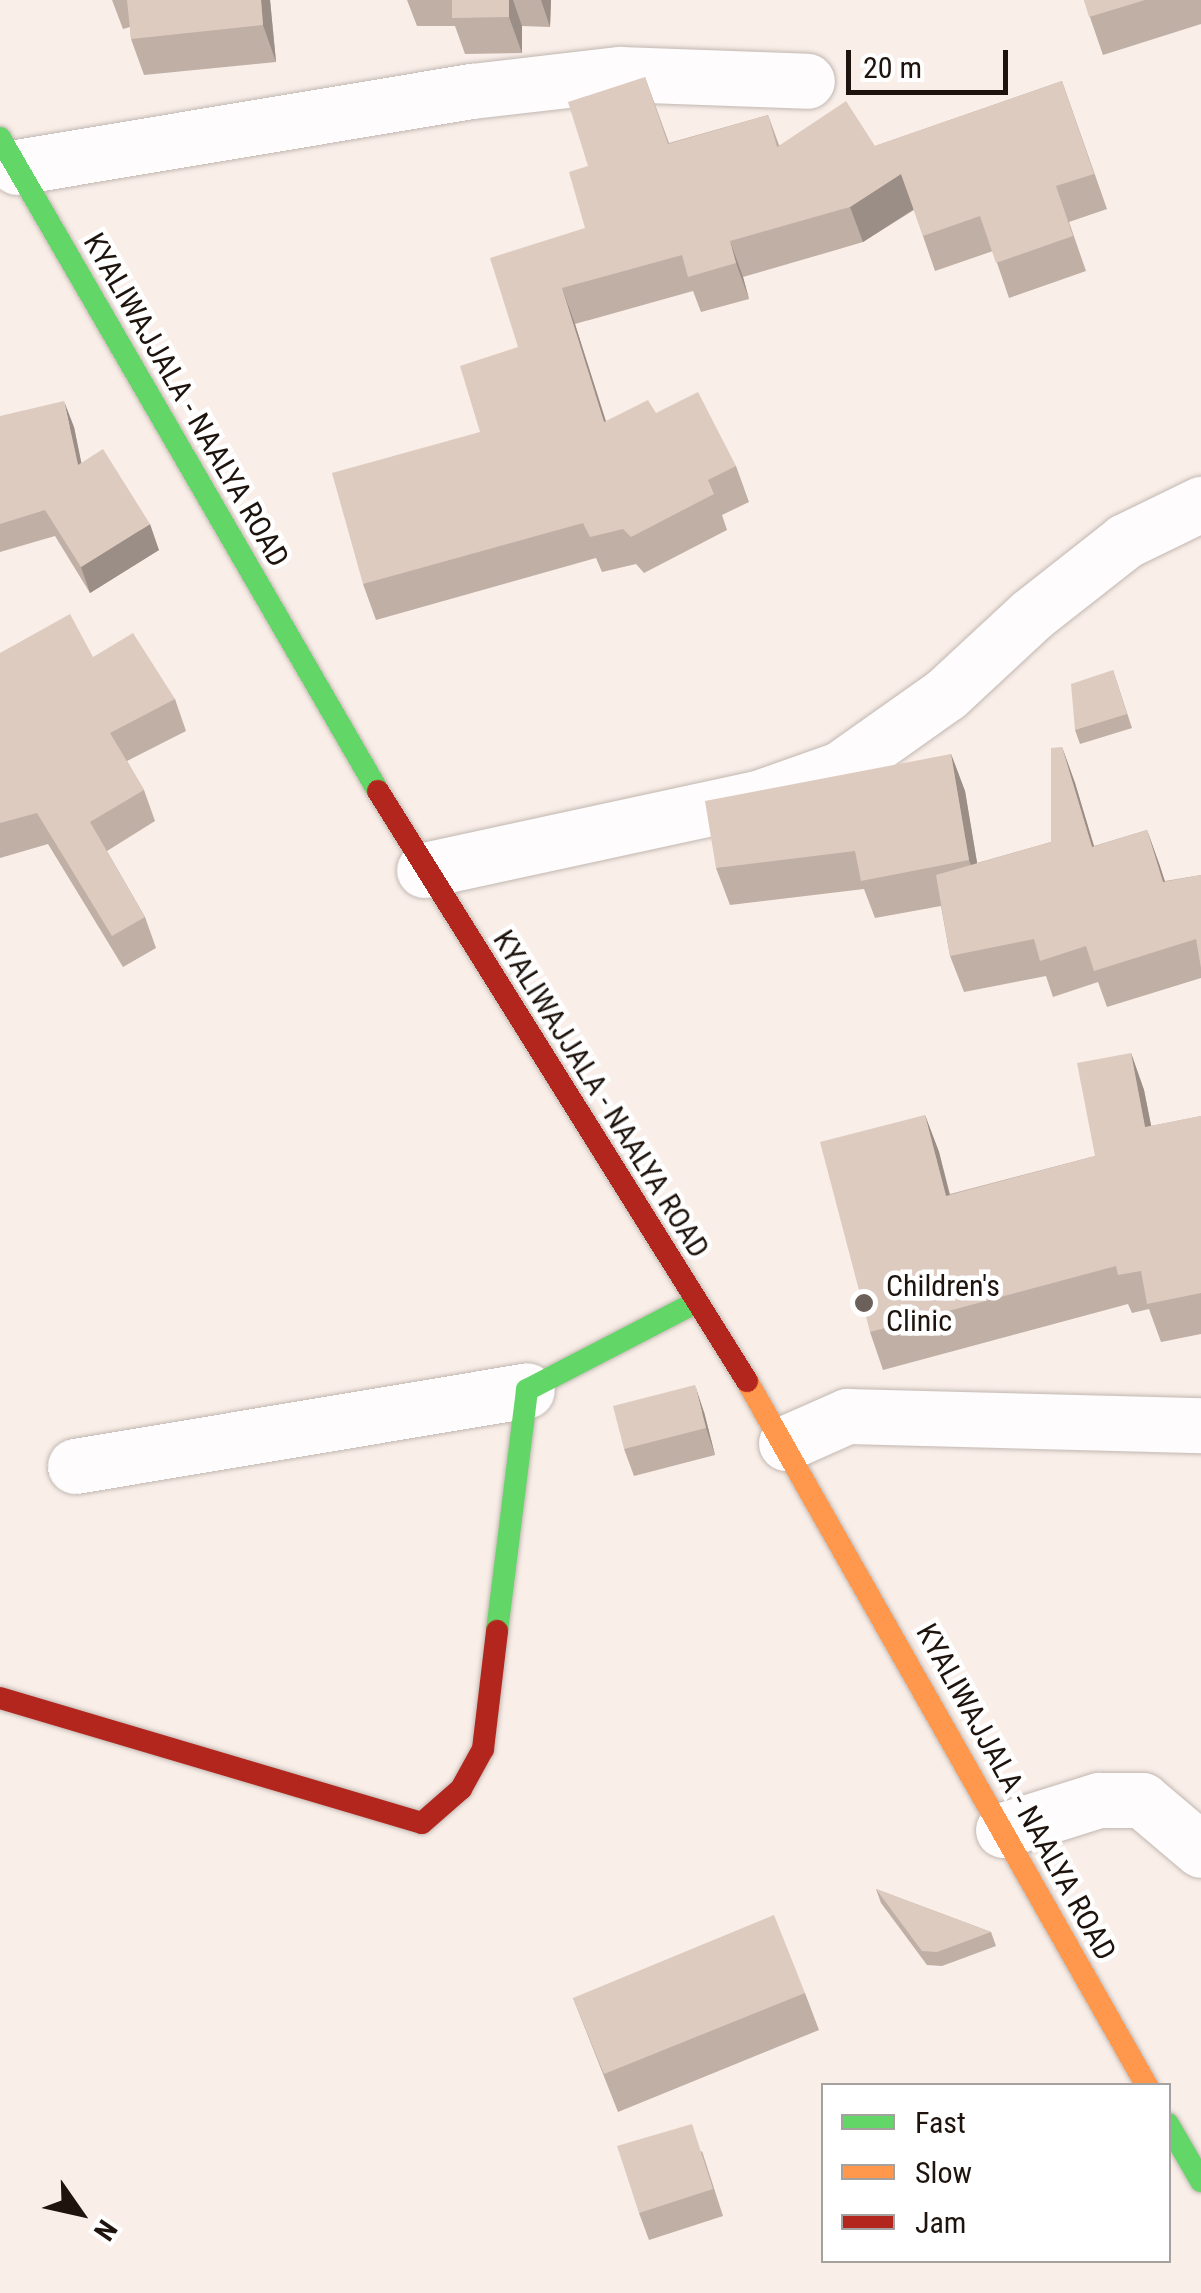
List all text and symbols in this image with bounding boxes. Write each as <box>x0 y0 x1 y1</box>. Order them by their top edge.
scale bar <box>851 30 1014 92</box>
text: 20 m <box>863 50 922 85</box>
street label: KYALIWAJJALA - NAALYA ROAD <box>76 227 296 573</box>
street label: KYALIWAJJALA - NAALYA ROAD <box>485 924 717 1264</box>
place label: Children's Clinic <box>886 1268 1000 1338</box>
marker: Children's Clinic <box>851 1290 877 1316</box>
street label: KYALIWAJJALA - NAALYA ROAD <box>908 1617 1124 1967</box>
legend <box>821 2083 1171 2263</box>
text: Fast <box>915 2105 966 2140</box>
text: Slow <box>915 2155 972 2190</box>
north arrow <box>30 2163 130 2263</box>
text: Jam <box>915 2205 966 2240</box>
text: N <box>87 2214 124 2246</box>

